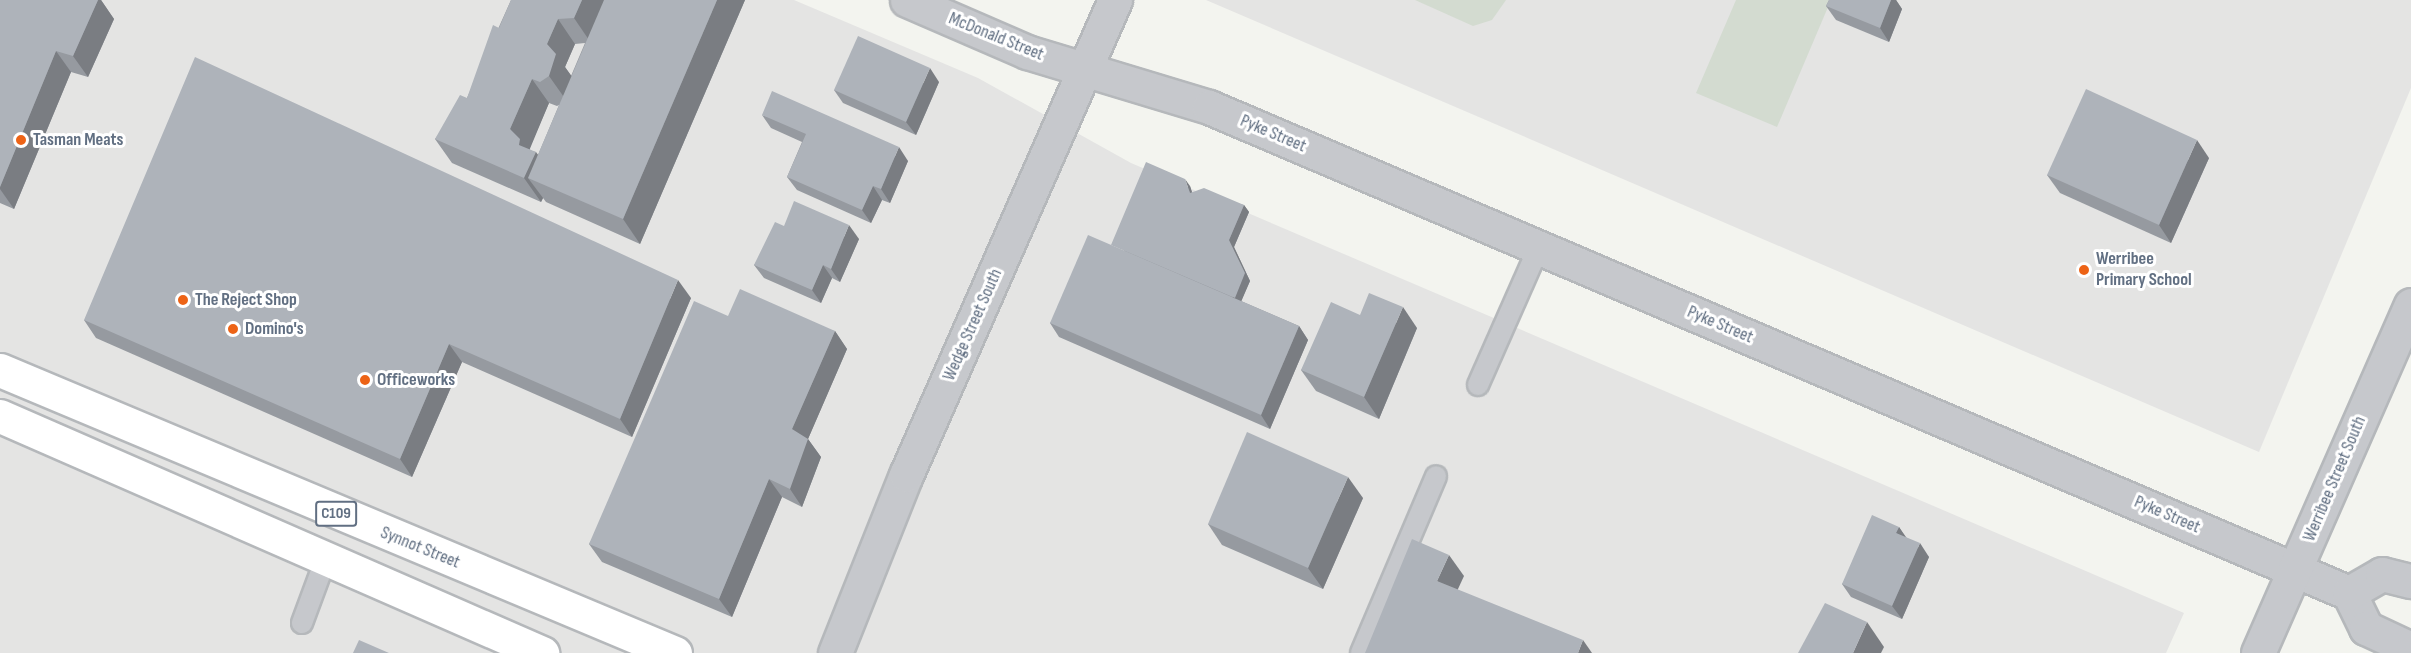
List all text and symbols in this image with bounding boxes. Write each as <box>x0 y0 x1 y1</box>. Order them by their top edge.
street label: McDonald Street <box>945 8 1047 66</box>
street label: Pyke Street <box>1237 110 1309 158</box>
place label: Tasman Meats <box>33 129 123 151</box>
marker: Tasman Meats <box>14 133 28 147</box>
place label: Werribee Primary School <box>2096 249 2192 292</box>
marker: Werribee Primary School <box>2077 263 2091 277</box>
street label: Wedge Street South <box>939 266 1007 384</box>
place label: The Reject Shop <box>195 289 297 311</box>
marker: The Reject Shop <box>176 293 190 307</box>
street label: Pyke Street <box>1684 301 1756 349</box>
place label: Domino's <box>245 318 304 340</box>
marker: Domino's <box>226 322 240 336</box>
place label: Officeworks <box>377 369 455 391</box>
marker: Officeworks <box>358 373 372 387</box>
street label: Werribee Street South <box>2299 413 2371 545</box>
street label: Pyke Street <box>2131 491 2203 539</box>
road number: C109 <box>315 501 357 527</box>
street label: Synnot Street <box>377 522 463 574</box>

